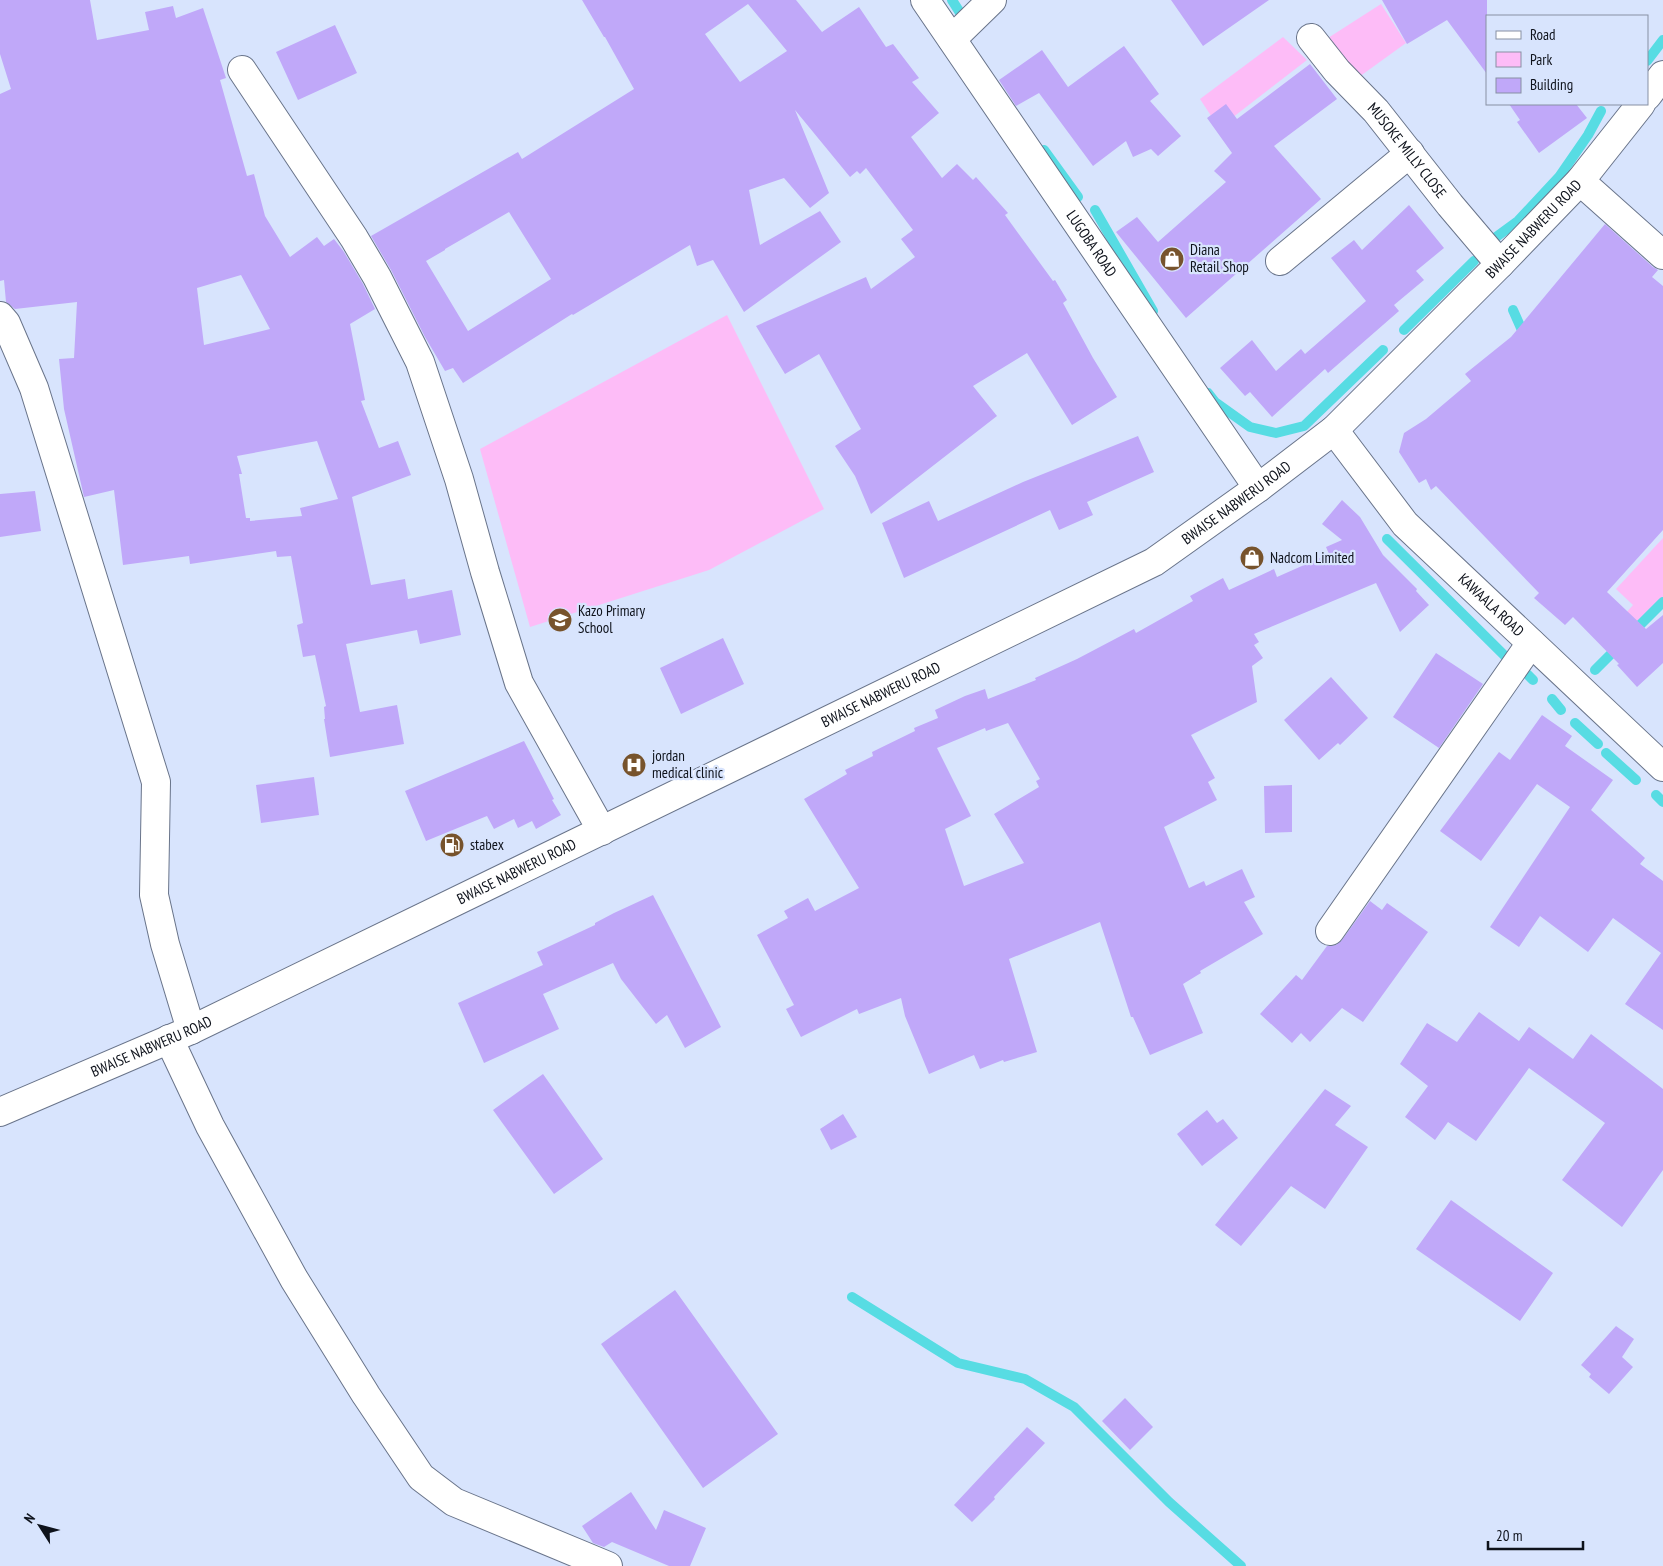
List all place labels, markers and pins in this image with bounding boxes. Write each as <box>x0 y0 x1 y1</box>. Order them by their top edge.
place label: Diana Retail Shop <box>1190 240 1249 276</box>
shop icon: Diana Retail Shop <box>1159 246 1185 272</box>
shop icon: Nadcom Limited <box>1239 545 1265 571</box>
place label: Nadcom Limited <box>1270 548 1354 567</box>
place label: Kazo Primary School <box>578 601 646 637</box>
school or university icon: Kazo Primary School <box>547 607 573 633</box>
place label: jordan medical clinic <box>652 746 724 782</box>
hospital icon: jordan medical clinic <box>621 752 647 778</box>
fuel station icon: stabex <box>439 832 465 858</box>
place label: stabex <box>470 835 504 854</box>

